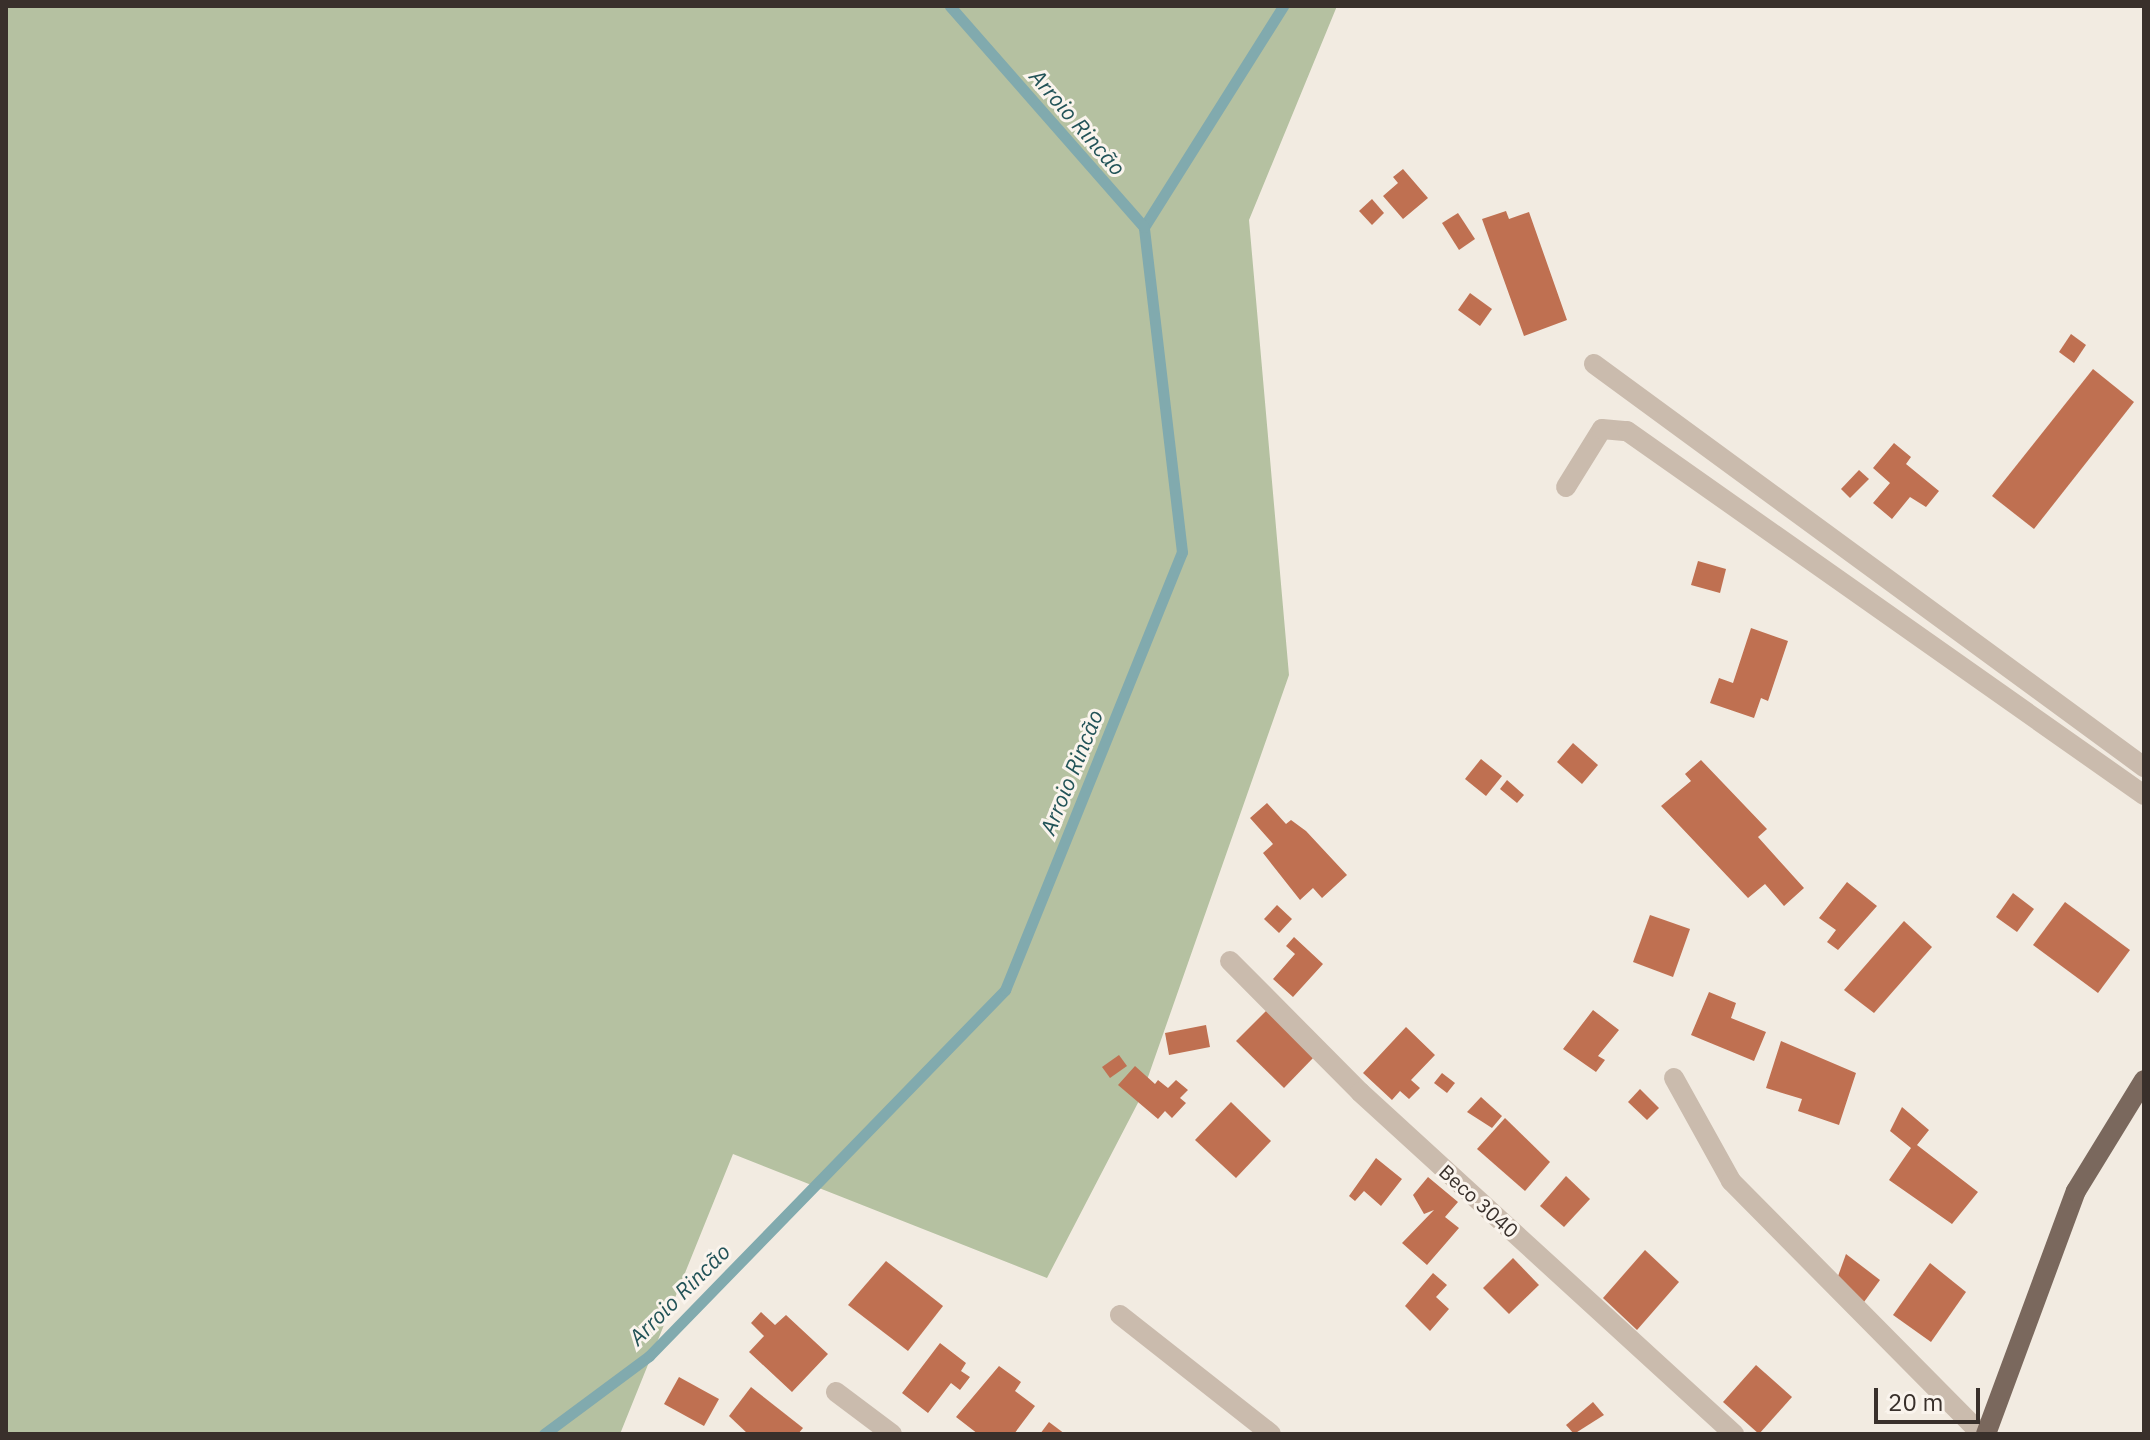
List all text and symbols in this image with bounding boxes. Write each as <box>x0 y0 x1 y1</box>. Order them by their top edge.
water label: Arroio Rincão <box>1025 63 1131 181</box>
water label: Arroio Rincão <box>1034 706 1108 838</box>
street label: Beco 3040 <box>1435 1159 1523 1243</box>
water label: Arroio Rincão <box>623 1238 735 1350</box>
scale bar <box>1878 1372 1984 1422</box>
text: 20 m <box>1888 1386 1943 1418</box>

